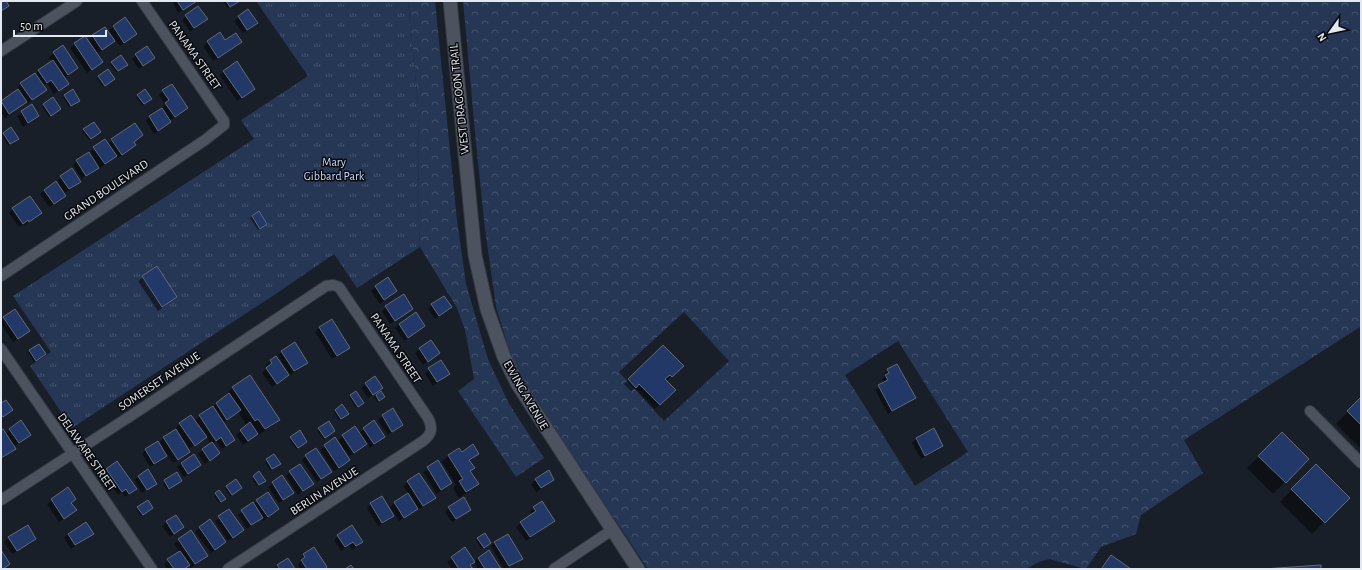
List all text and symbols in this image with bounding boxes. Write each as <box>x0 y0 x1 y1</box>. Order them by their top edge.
scale bar <box>14 12 106 38</box>
north arrow <box>1310 12 1350 52</box>
street label: PANAMA STREET <box>167 18 223 92</box>
text: 50 m <box>20 20 43 32</box>
text: N <box>1315 31 1329 43</box>
street label: WEST DRAGOON TRAIL <box>447 43 471 155</box>
park label: Mary Gibbard Park <box>304 156 365 182</box>
street label: GRAND BOULEVARD <box>62 157 151 223</box>
street label: PANAMA STREET <box>368 311 424 385</box>
street label: SOMERSET AVENUE <box>116 349 202 413</box>
street label: EWING AVENUE <box>501 358 551 432</box>
street label: DELAWARE STREET <box>56 411 119 493</box>
street label: BERLIN AVENUE <box>288 465 360 517</box>

